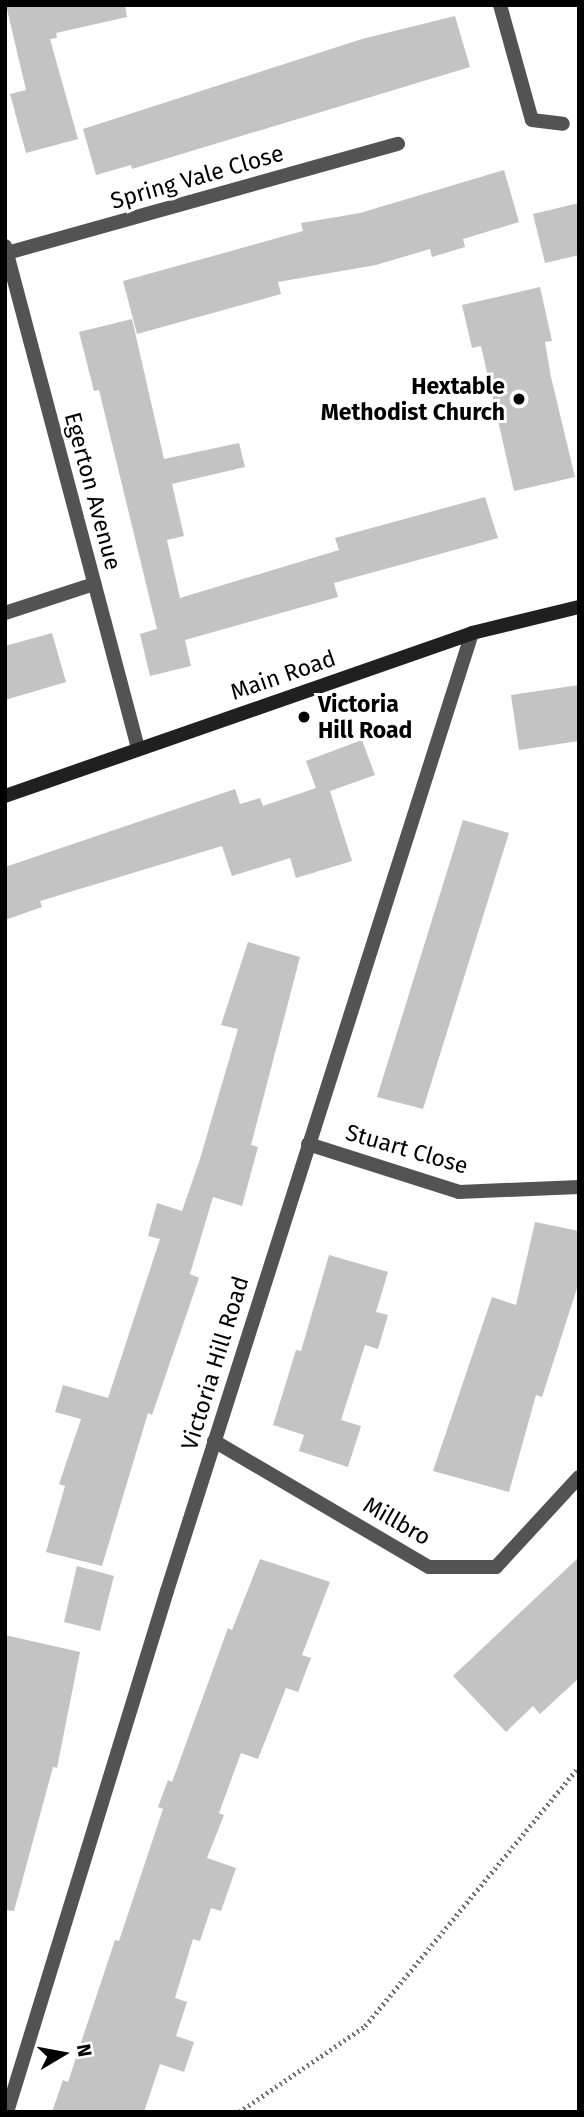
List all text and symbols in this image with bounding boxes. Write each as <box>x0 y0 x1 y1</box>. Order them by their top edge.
street label: Spring Vale Close <box>107 139 287 215</box>
place label: Hextable Methodist Church <box>321 372 505 426</box>
marker: Hextable Methodist Church <box>511 391 527 407</box>
street label: Egerton Avenue <box>59 409 127 573</box>
street label: Main Road <box>227 644 339 706</box>
place label: Victoria Hill Road <box>318 690 412 744</box>
marker: Victoria Hill Road <box>296 709 312 725</box>
street label: Stuart Close <box>343 1118 471 1180</box>
street label: Victoria Hill Road <box>175 1273 255 1453</box>
street label: Millbro <box>358 1491 436 1551</box>
north arrow <box>28 2019 98 2089</box>
text: N <box>72 2042 97 2058</box>

